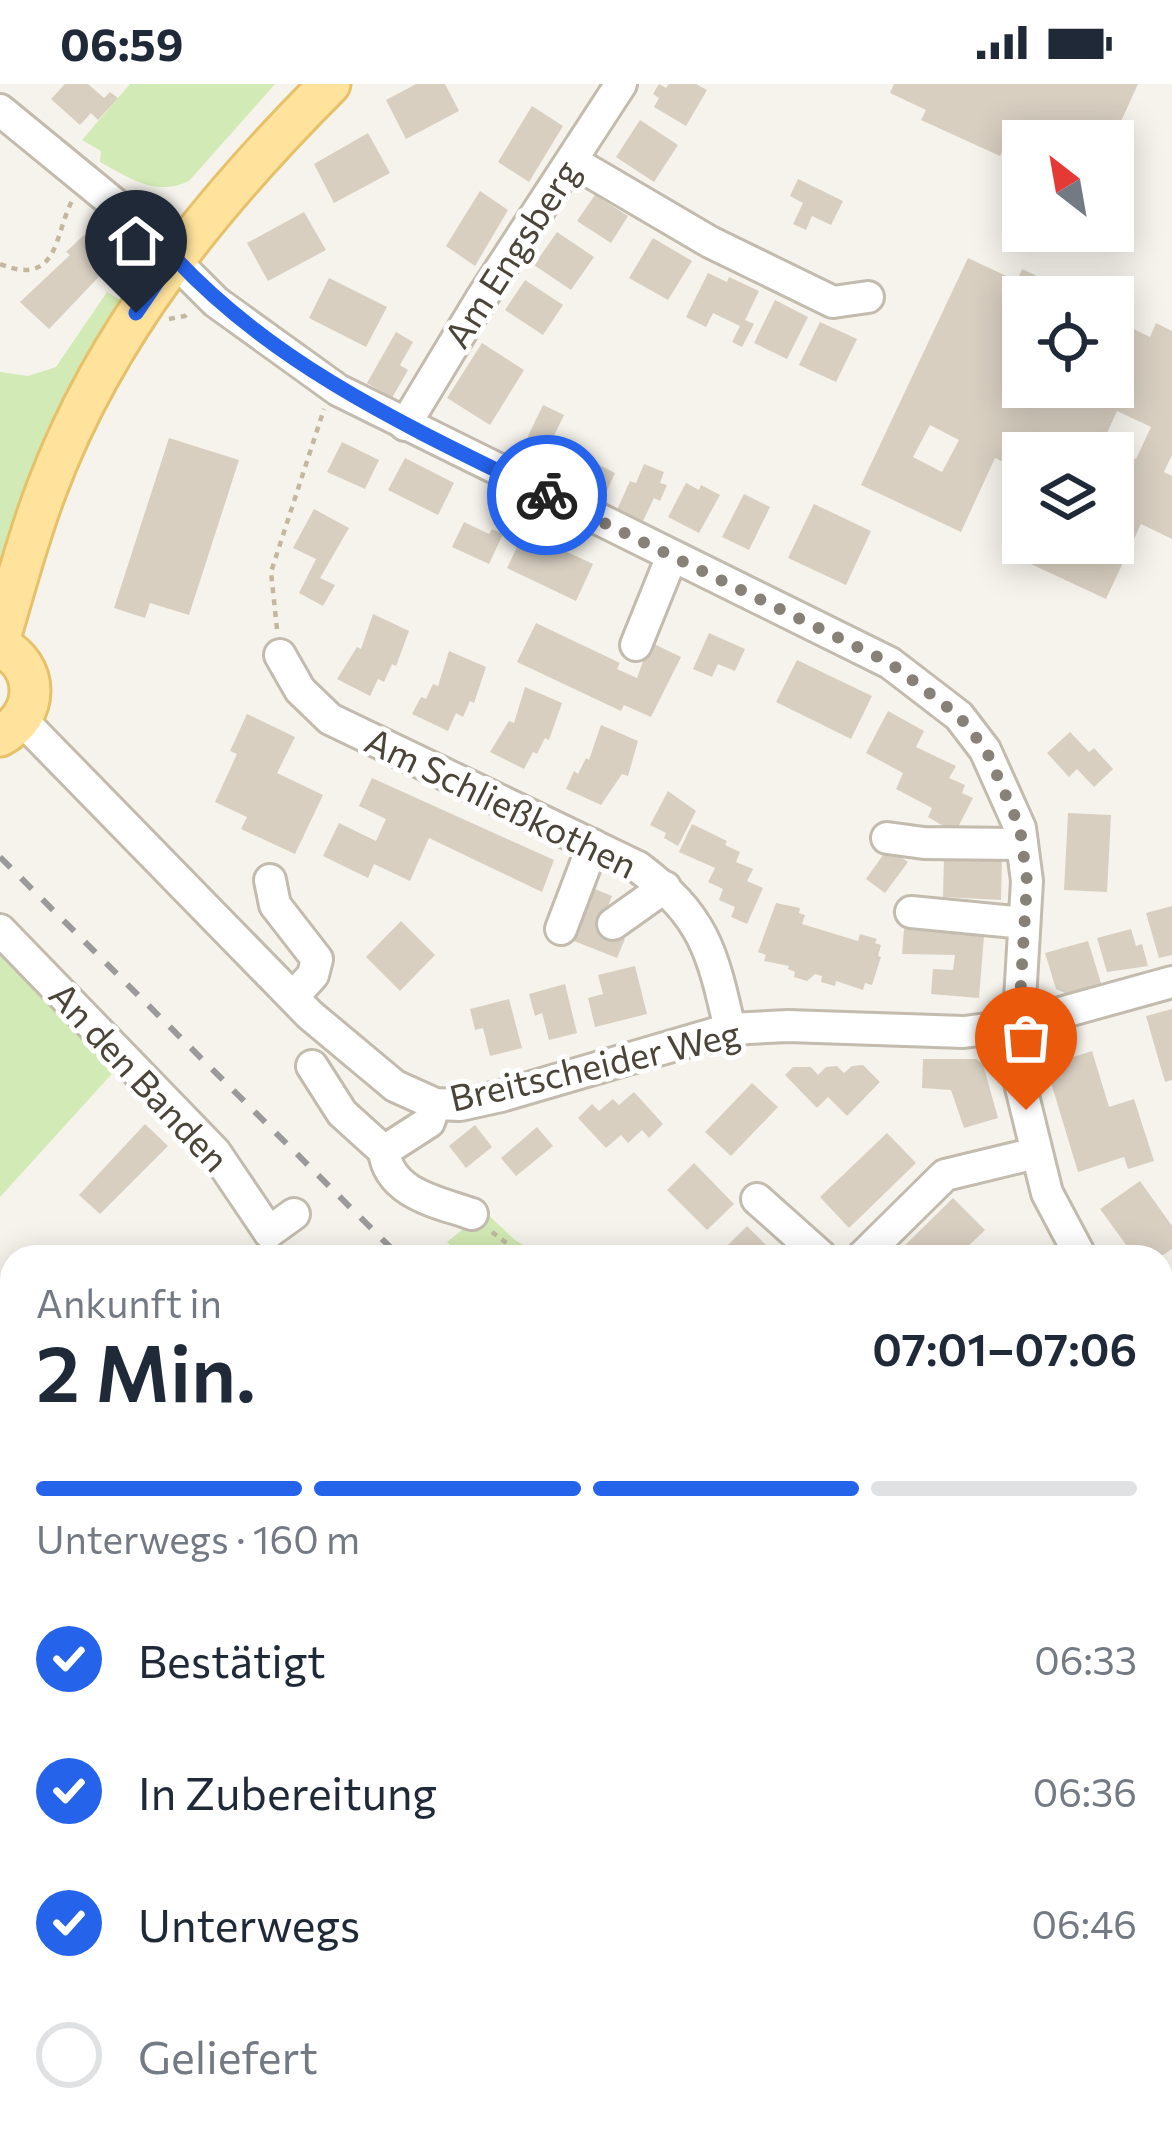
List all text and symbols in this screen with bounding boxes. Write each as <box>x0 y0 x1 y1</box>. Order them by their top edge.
text: 06:59 <box>60 15 184 70</box>
north arrow <box>1002 120 1134 252</box>
map controls <box>1002 120 1134 564</box>
street label: Am Engsberg <box>433 151 587 355</box>
pin <box>85 190 187 313</box>
icon: home <box>103 208 169 274</box>
button: locate <box>1002 276 1134 408</box>
button: layers <box>1002 432 1134 564</box>
courier <box>487 435 607 555</box>
icon: bike <box>514 462 580 528</box>
street label: Am Schließkothen <box>359 716 645 886</box>
street label: An den Banden <box>42 972 239 1179</box>
pin <box>975 987 1077 1110</box>
icon: bag <box>993 1005 1059 1071</box>
street label: Breitscheider Weg <box>445 1009 744 1119</box>
text: Ankunft in <box>36 1278 222 1326</box>
text: 07:01–07:06 <box>872 1320 1137 1375</box>
text: 2 Min. <box>36 1323 256 1418</box>
text: Unterwegs · 160 m <box>36 1514 360 1562</box>
icon: check <box>36 1626 102 1692</box>
text: Bestätigt <box>138 1632 326 1687</box>
text: 06:33 <box>1034 1635 1137 1683</box>
icon: check <box>36 1758 102 1824</box>
text: In Zubereitung <box>138 1764 437 1819</box>
text: 06:36 <box>1033 1767 1137 1815</box>
icon: check <box>36 1890 102 1956</box>
text: Unterwegs <box>138 1896 360 1951</box>
text: 06:46 <box>1032 1899 1137 1947</box>
text: Geliefert <box>138 2028 318 2083</box>

